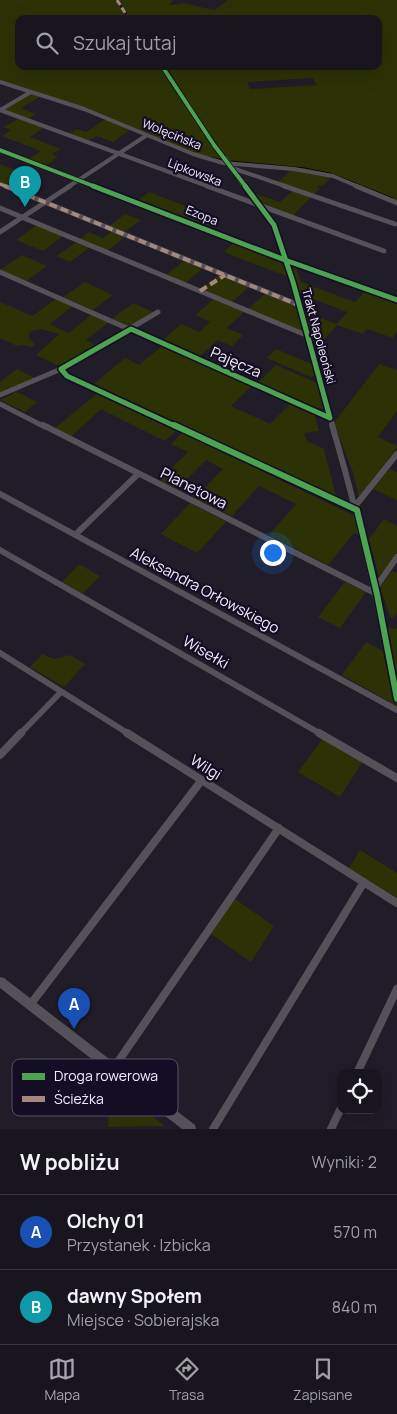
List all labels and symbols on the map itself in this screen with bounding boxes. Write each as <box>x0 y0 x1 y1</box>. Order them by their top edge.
street label: Wolęcińska <box>140 114 204 154</box>
street label: Lipkowska <box>166 154 224 190</box>
pin: B <box>9 166 41 207</box>
street label: Ezopa <box>183 201 221 229</box>
street label: Trakt Napoleoński <box>298 286 340 386</box>
street label: Pajęcza <box>207 341 265 383</box>
street label: Planetowa <box>157 462 231 514</box>
your location <box>260 540 286 566</box>
street label: Aleksandra Orłowskiego <box>127 542 283 638</box>
street label: Wisełki <box>179 630 233 674</box>
street label: Wilgi <box>186 749 226 785</box>
pin: A <box>58 988 90 1029</box>
legend <box>12 1059 178 1116</box>
text: Droga rowerowa <box>54 1066 158 1085</box>
text: Ścieżka <box>54 1089 104 1108</box>

